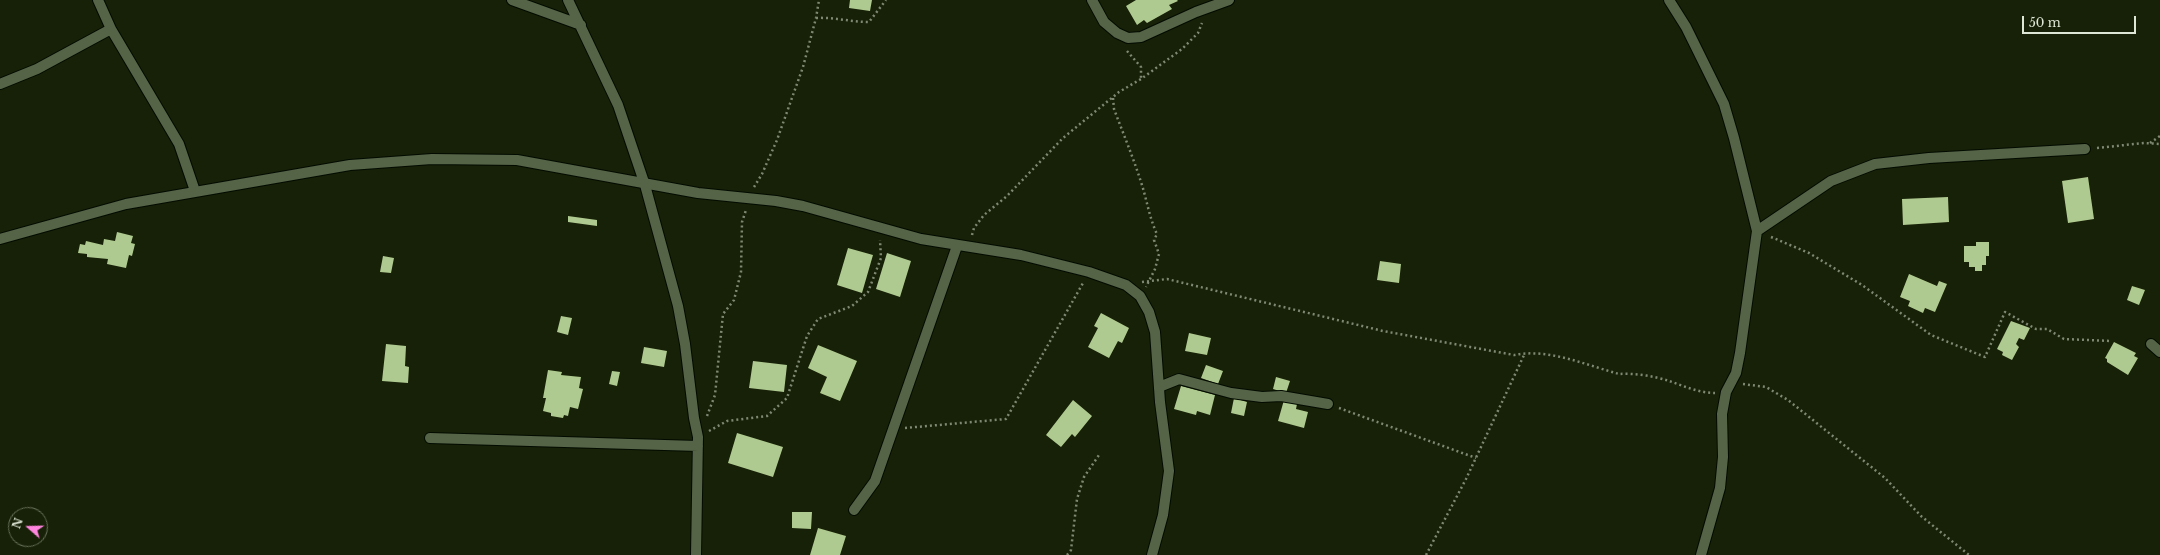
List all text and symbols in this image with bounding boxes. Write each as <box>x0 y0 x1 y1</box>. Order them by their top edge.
scale bar <box>2024 8 2138 34</box>
text: 50 m <box>2029 15 2061 30</box>
north arrow <box>8 507 48 547</box>
text: N <box>9 516 26 530</box>

